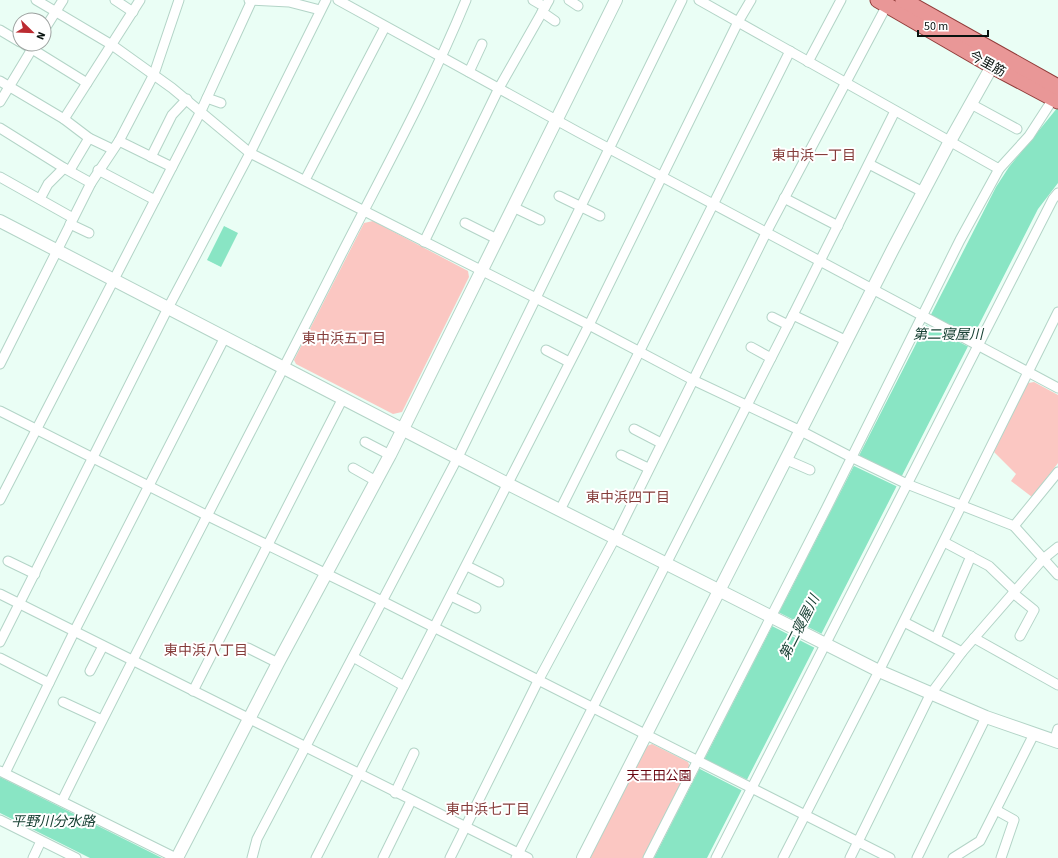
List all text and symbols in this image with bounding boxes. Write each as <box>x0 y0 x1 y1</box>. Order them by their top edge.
north arrow <box>12 12 52 52</box>
scale bar <box>918 12 988 38</box>
text: 50 m <box>924 18 948 35</box>
text: N <box>32 29 49 42</box>
street label: 今里筋 <box>966 47 1009 81</box>
district label: 東中浜一丁目 <box>772 146 856 166</box>
water label: 第二寝屋川 <box>913 325 985 345</box>
district label: 東中浜五丁目 <box>302 329 386 349</box>
district label: 東中浜四丁目 <box>586 488 670 508</box>
water label: 第二寝屋川 <box>775 590 826 663</box>
district label: 東中浜八丁目 <box>164 641 248 661</box>
park label: 天王田公園 <box>626 767 692 785</box>
district label: 東中浜七丁目 <box>446 800 530 820</box>
water label: 平野川分水路 <box>11 812 96 832</box>

